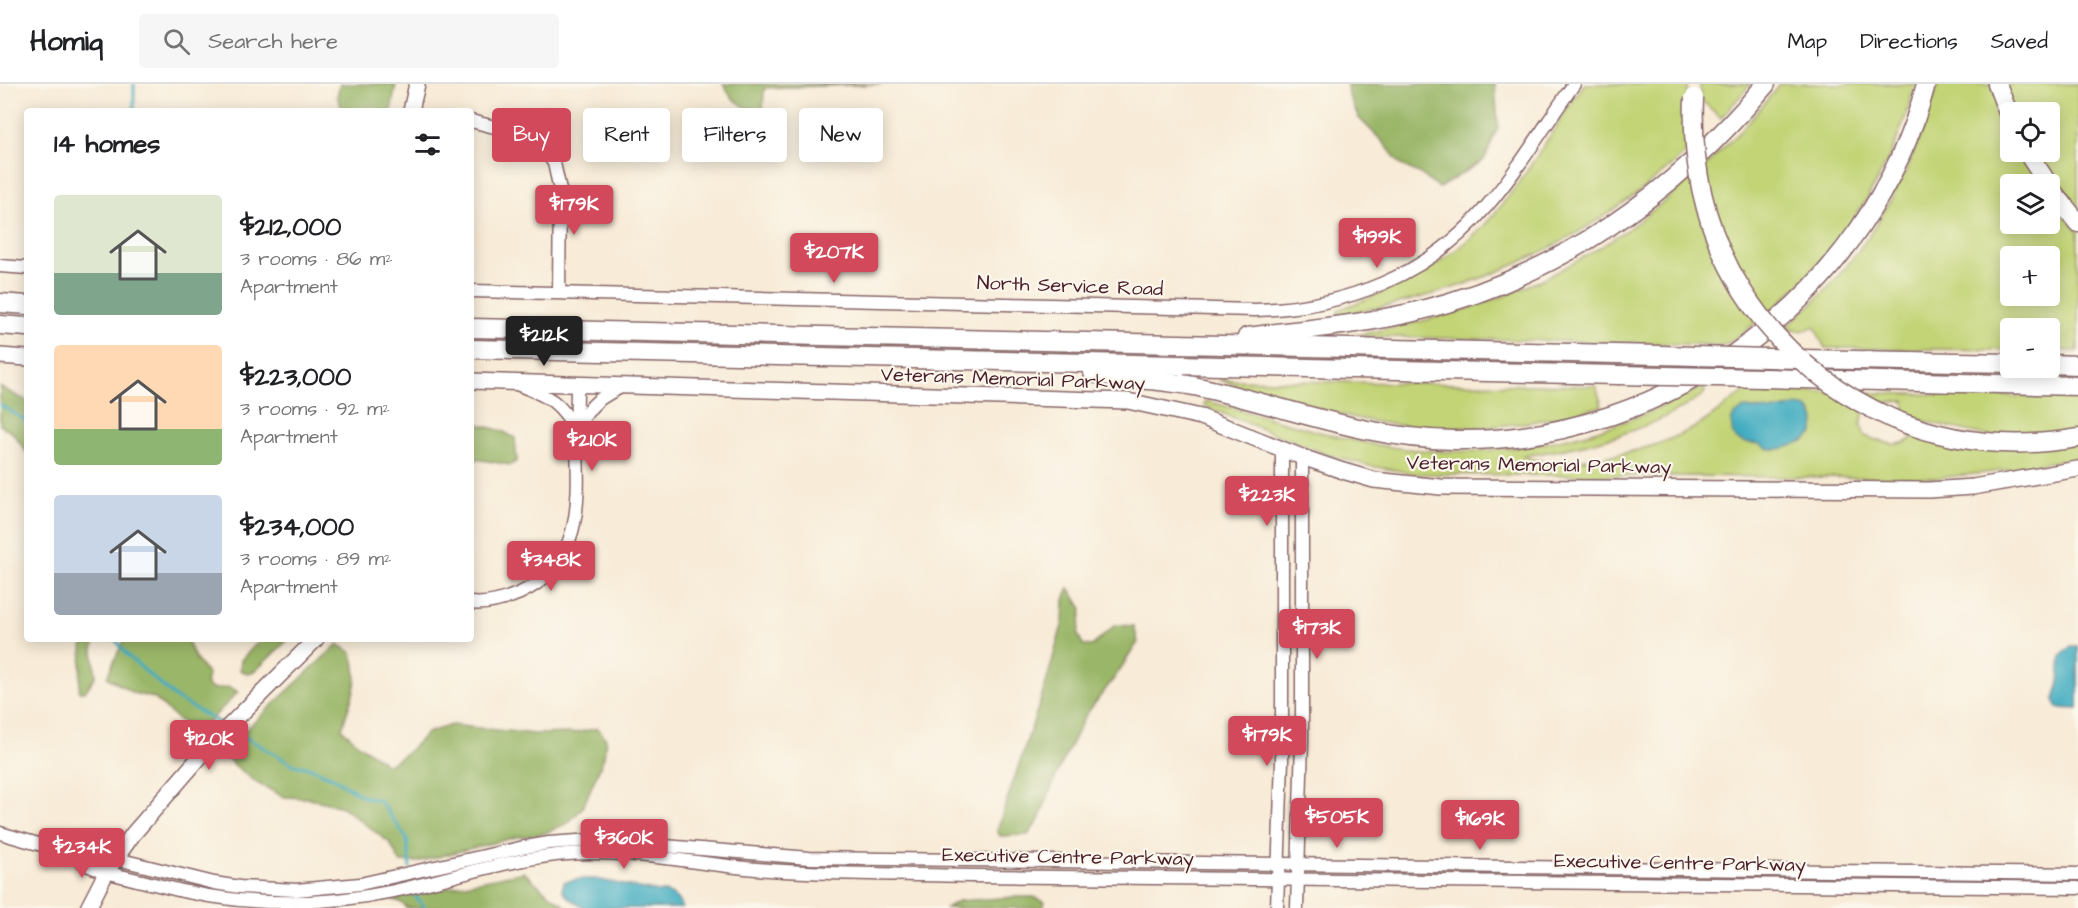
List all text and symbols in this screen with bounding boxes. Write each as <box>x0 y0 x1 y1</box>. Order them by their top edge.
search box <box>139 14 559 68</box>
text: Homiq <box>30 22 103 61</box>
icon: search <box>160 25 193 58</box>
text: Search here <box>208 26 338 57</box>
text: Map <box>1787 27 1827 56</box>
text: Directions <box>1860 27 1958 56</box>
text: Saved <box>1991 27 2048 56</box>
map controls <box>2000 102 2060 378</box>
button: locate <box>2000 102 2060 162</box>
chip: Buy <box>492 108 571 162</box>
chip: Rent <box>583 108 670 162</box>
chip: Filters <box>682 108 787 162</box>
chip: New <box>799 108 883 162</box>
text: 14 homes <box>54 126 160 162</box>
icon: filters <box>411 128 444 161</box>
button: layers <box>2000 174 2060 234</box>
pin: $179K <box>532 185 616 236</box>
text: $179K <box>549 190 599 218</box>
text: $212,000 <box>240 209 341 245</box>
pin: $199K <box>1335 218 1419 269</box>
icon: home <box>102 219 174 291</box>
text: $199K <box>1353 223 1401 251</box>
pin: $207K <box>792 233 876 284</box>
text: $207K <box>804 238 864 266</box>
text: 3 rooms · 86 m² <box>240 245 393 273</box>
button: + <box>2000 246 2060 306</box>
street label: North Service Road <box>976 269 1164 303</box>
text: Apartment <box>240 273 338 301</box>
pin: $212K <box>502 316 586 367</box>
button: − <box>2000 318 2060 378</box>
text: $212K <box>520 321 568 349</box>
text: $223,000 <box>240 359 351 395</box>
street label: Veterans Memorial Parkway <box>880 360 1146 399</box>
icon: home <box>102 369 174 441</box>
text: 3 rooms · 92 m² <box>240 395 390 423</box>
pin: $210K <box>550 421 634 472</box>
text: Apartment <box>240 423 338 451</box>
text: $210K <box>567 426 617 454</box>
street label: Veterans Memorial Parkway <box>1406 449 1672 482</box>
pin: $223K <box>1225 476 1309 527</box>
text: $223K <box>1239 481 1295 509</box>
text: $234,000 <box>240 509 354 545</box>
icon: home <box>102 519 174 591</box>
pin: $348K <box>509 541 593 592</box>
text: 3 rooms · 89 m² <box>240 545 392 573</box>
text: $348K <box>521 546 581 574</box>
text: Apartment <box>240 573 338 601</box>
pin: $173K <box>1275 609 1359 660</box>
text: $173K <box>1293 614 1341 642</box>
pin: $179K <box>1225 716 1309 767</box>
pin: $120K <box>167 720 251 771</box>
text: $179K <box>1242 721 1292 749</box>
text: $120K <box>184 725 234 753</box>
pin: $505K <box>1295 798 1379 849</box>
pin: $169K <box>1438 800 1522 851</box>
text: $505K <box>1305 803 1369 831</box>
text: $169K <box>1455 805 1505 833</box>
pin: $360K <box>582 819 666 870</box>
text: $360K <box>595 824 653 852</box>
pin: $234K <box>40 828 124 879</box>
text: $234K <box>53 833 111 861</box>
street label: Executive Centre Parkway <box>942 841 1194 874</box>
street label: Executive Centre Parkway <box>1554 847 1806 880</box>

